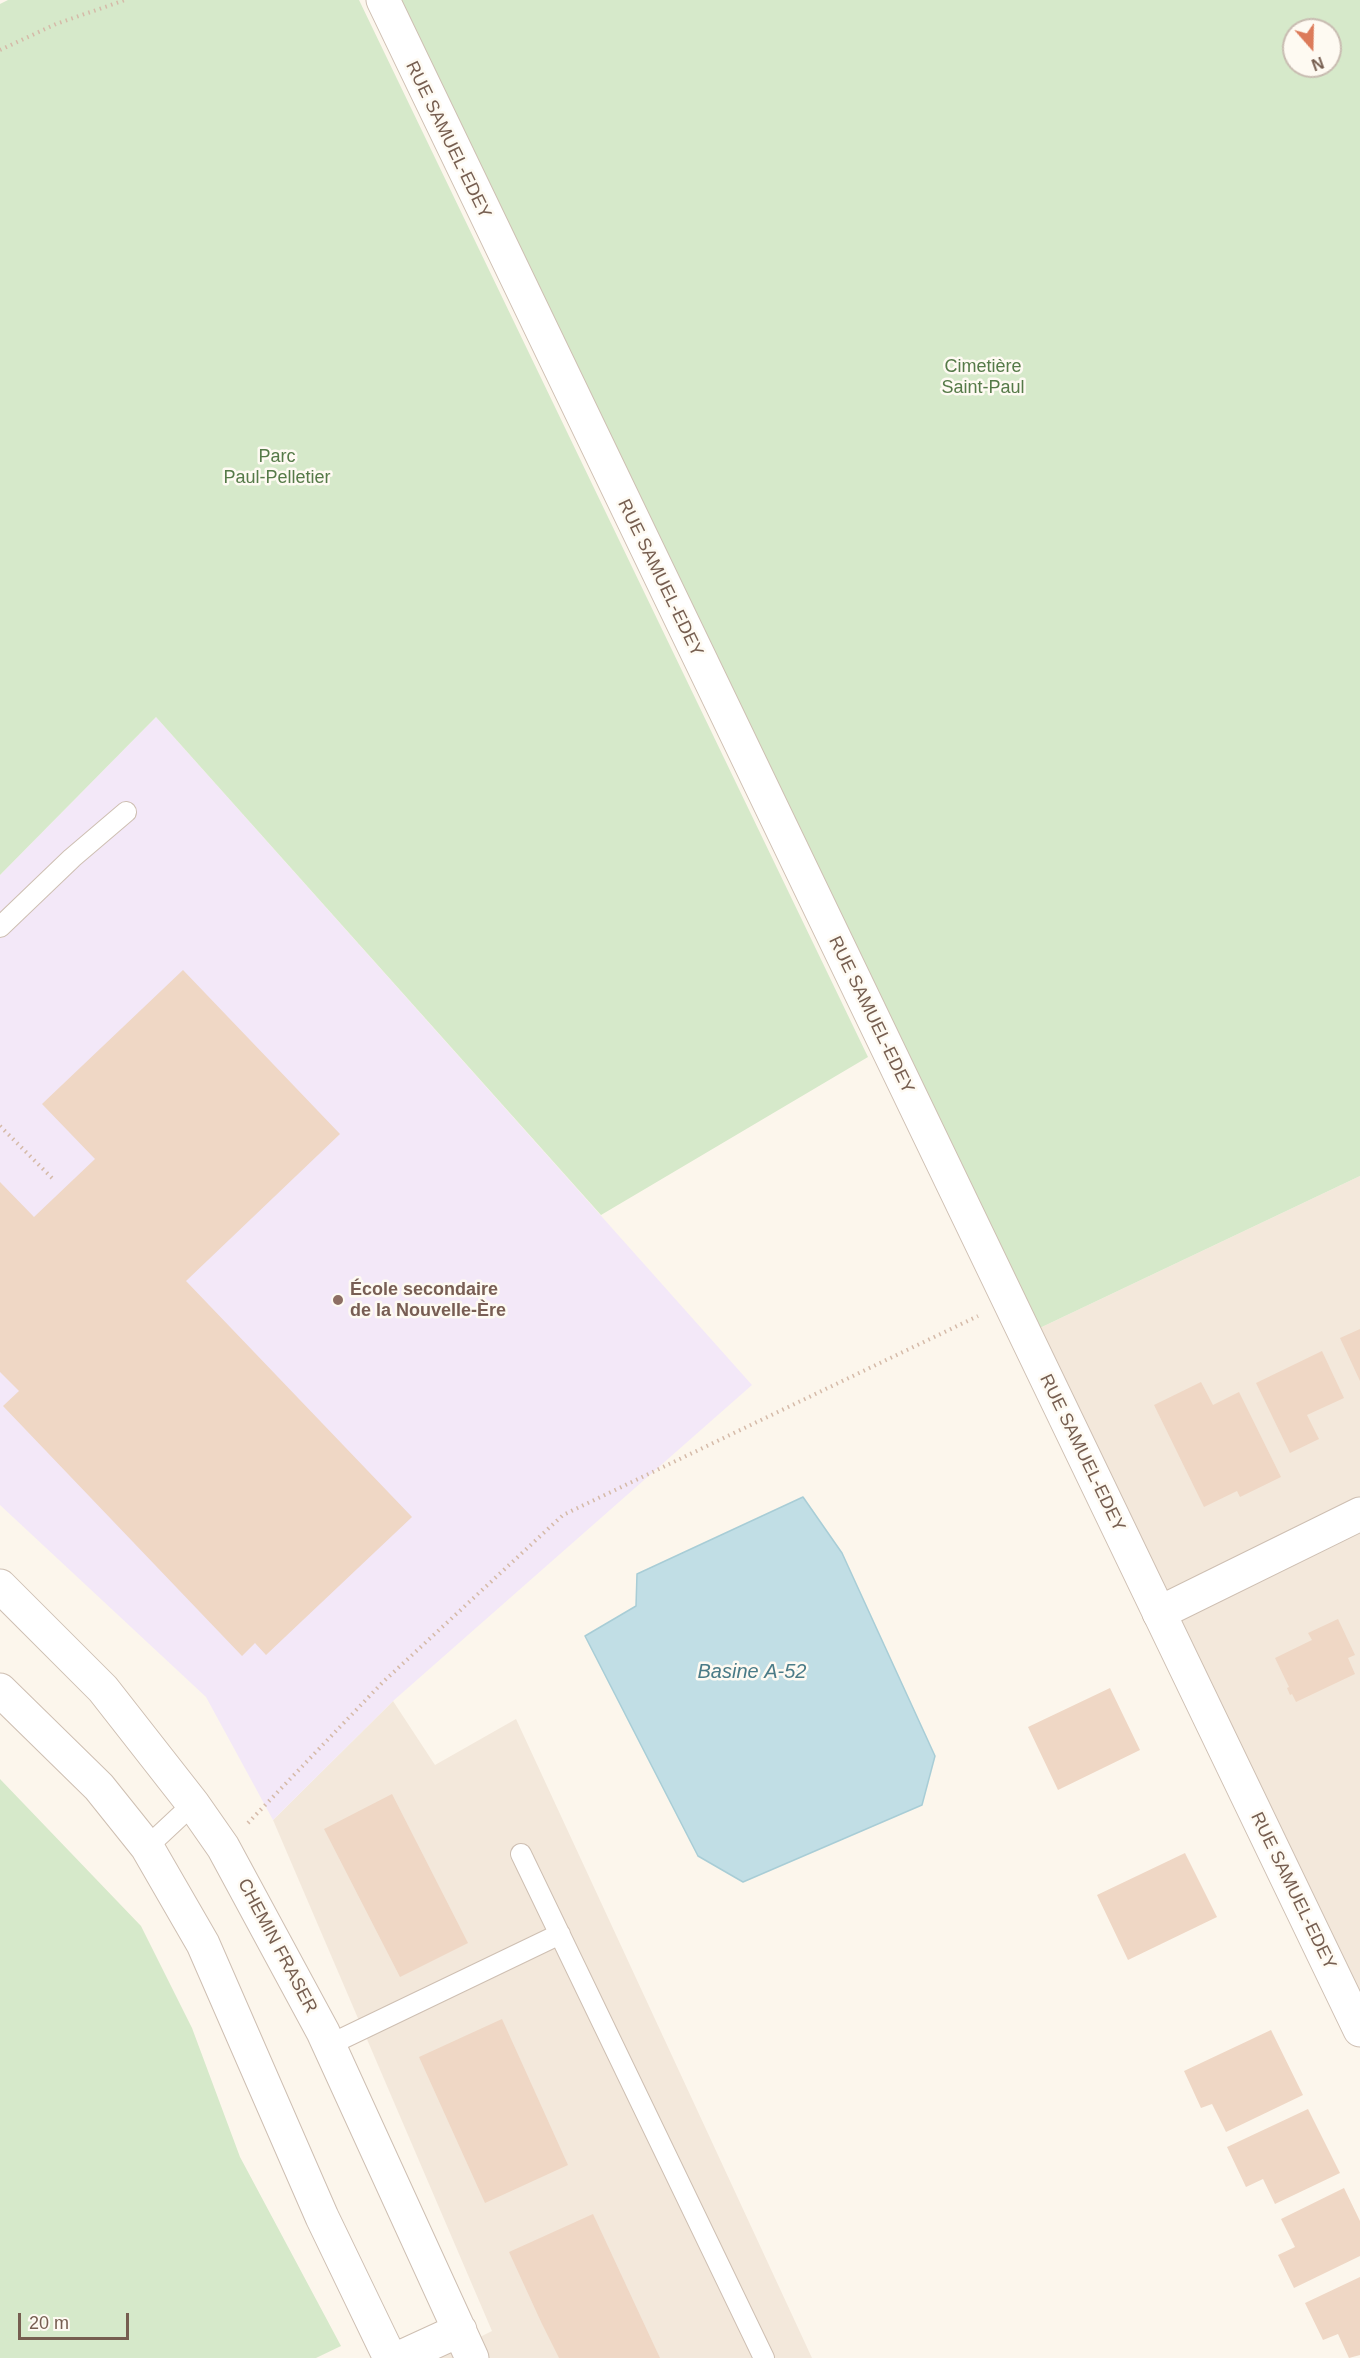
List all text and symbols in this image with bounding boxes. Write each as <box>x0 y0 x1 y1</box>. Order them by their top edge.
north arrow <box>1282 18 1342 78</box>
text: N <box>1309 54 1326 73</box>
street label: RUE SAMUEL-EDEY <box>401 58 495 222</box>
park label: Cimetière Saint-Paul <box>941 356 1025 398</box>
park label: Parc Paul-Pelletier <box>223 446 331 488</box>
street label: RUE SAMUEL-EDEY <box>613 496 707 660</box>
street label: RUE SAMUEL-EDEY <box>824 933 918 1097</box>
place label: École secondaire de la Nouvelle-Ère <box>350 1279 506 1322</box>
marker: École secondaire de la Nouvelle-Ère <box>331 1293 345 1307</box>
street label: RUE SAMUEL-EDEY <box>1035 1371 1129 1535</box>
water label: Basine A-52 <box>698 1660 806 1684</box>
street label: RUE SAMUEL-EDEY <box>1246 1809 1340 1973</box>
street label: CHEMIN FRASER <box>232 1875 322 2017</box>
scale bar <box>21 2301 132 2339</box>
text: 20 m <box>29 2313 69 2333</box>

